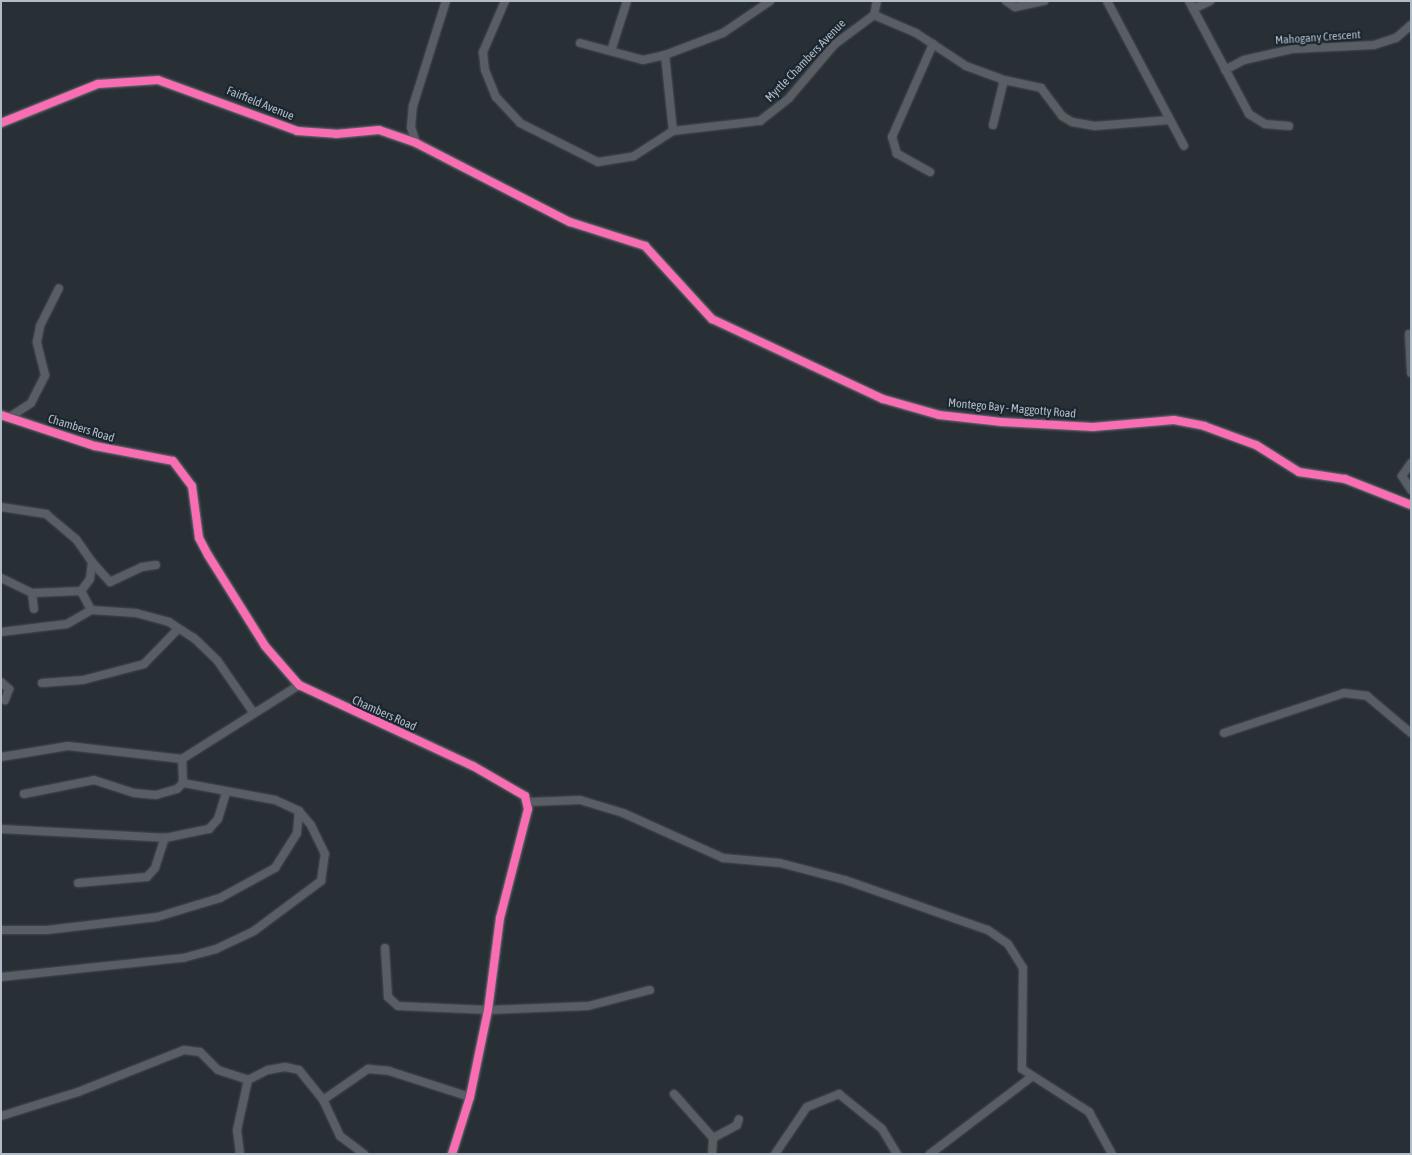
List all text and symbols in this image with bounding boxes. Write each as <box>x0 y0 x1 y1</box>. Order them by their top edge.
street label: Myrtle Chambers Avenue <box>763 17 849 105</box>
street label: Mahogany Crescent <box>1275 28 1361 48</box>
street label: Fairfield Avenue <box>224 84 296 124</box>
street label: Montego Bay - Maggotty Road <box>947 396 1077 422</box>
street label: Chambers Road <box>46 412 116 446</box>
street label: Chambers Road <box>350 693 418 735</box>

